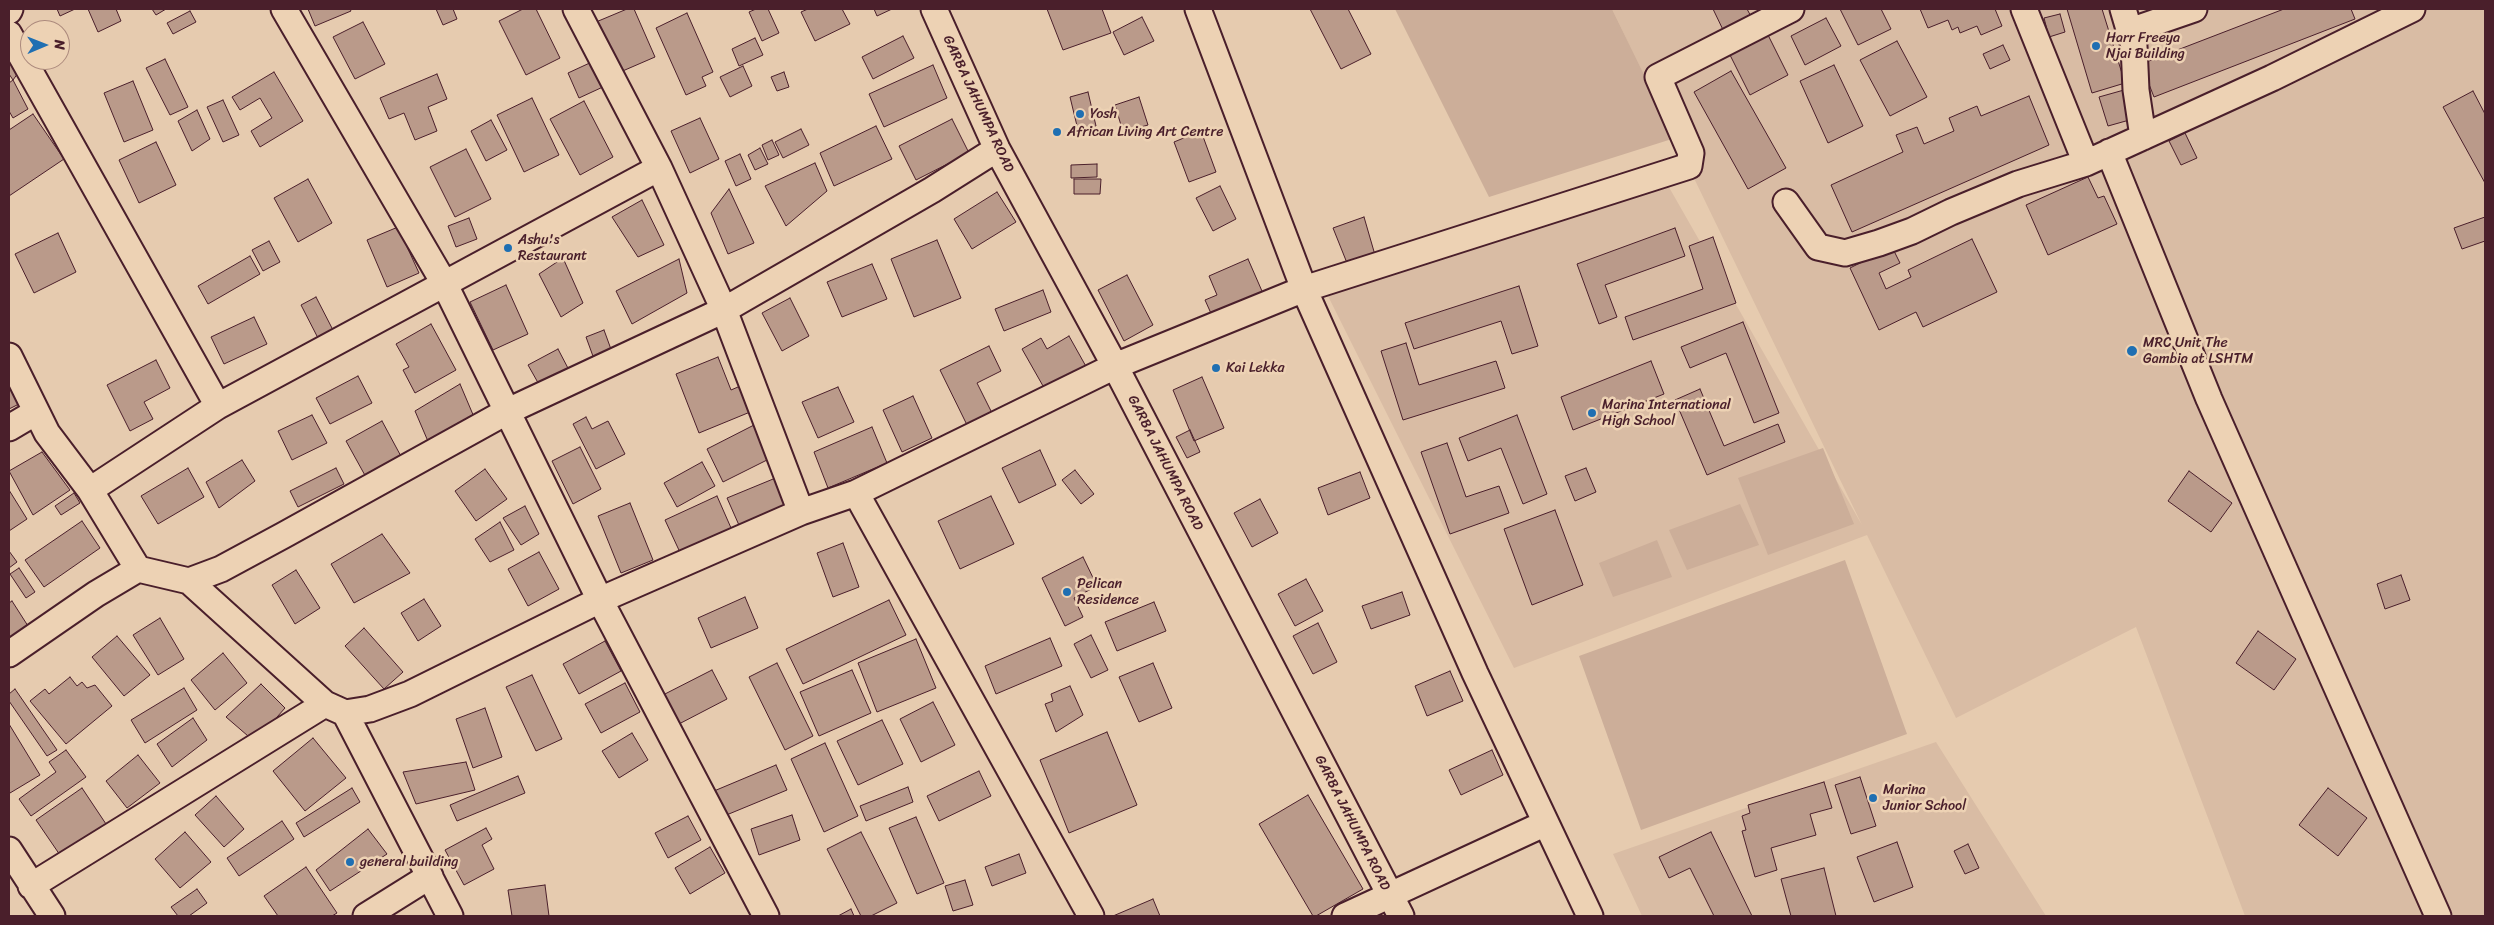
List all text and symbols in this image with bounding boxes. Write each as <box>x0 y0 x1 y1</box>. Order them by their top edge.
north arrow <box>20 20 70 70</box>
place label: Harr Freeya Njai Building <box>2106 30 2185 62</box>
street label: GARBA JAHUMPA ROAD <box>939 33 1017 175</box>
text: N <box>47 40 72 50</box>
marker: Harr Freeya Njai Building <box>2090 40 2102 52</box>
place label: Yosh <box>1090 106 1117 122</box>
marker: Yosh <box>1074 108 1086 120</box>
place label: African Living Art Centre <box>1067 124 1223 140</box>
marker: African Living Art Centre <box>1051 126 1063 138</box>
place label: Ashu's Restaurant <box>518 232 587 264</box>
marker: Ashu's Restaurant <box>502 242 514 254</box>
place label: MRC Unit The Gambia at LSHTM <box>2143 335 2253 368</box>
marker: MRC Unit The Gambia at LSHTM <box>2125 344 2139 358</box>
place label: Kai Lekka <box>1226 360 1285 376</box>
marker: Kai Lekka <box>1210 362 1222 374</box>
street label: GARBA JAHUMPA ROAD <box>1124 393 1206 533</box>
place label: Marina International High School <box>1602 397 1731 430</box>
marker: Marina International High School <box>1586 407 1598 419</box>
place label: Pelican Residence <box>1077 576 1139 608</box>
marker: Pelican Residence <box>1061 586 1073 598</box>
street label: GARBA JAHUMPA ROAD <box>1311 753 1393 893</box>
place label: Marina Junior School <box>1883 782 1966 814</box>
marker: Marina Junior School <box>1867 792 1879 804</box>
place label: general building <box>360 854 458 870</box>
marker: general building <box>344 856 356 868</box>

